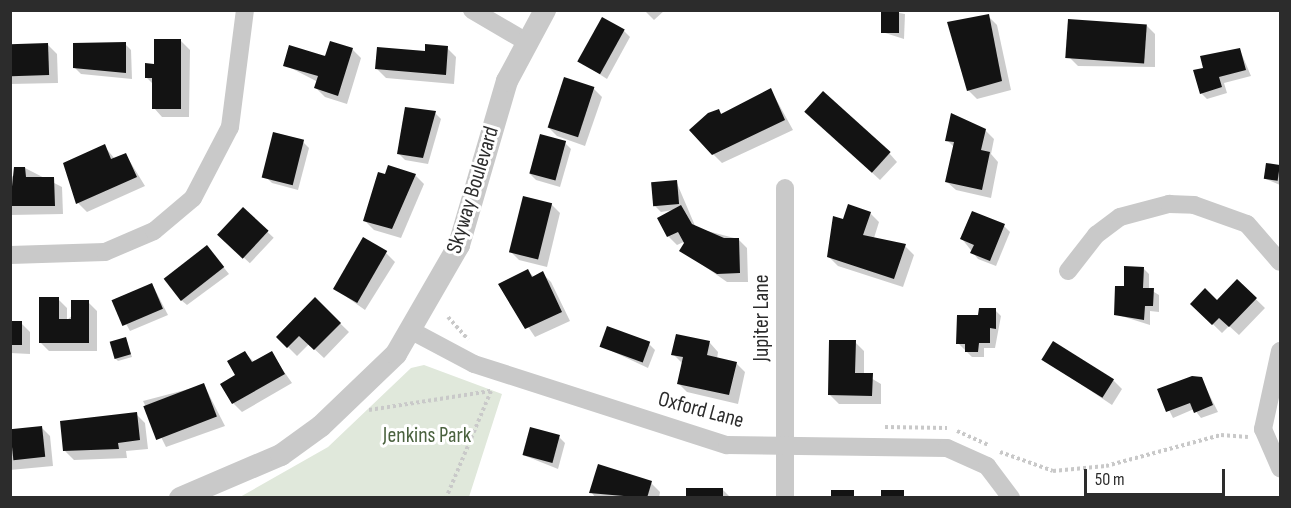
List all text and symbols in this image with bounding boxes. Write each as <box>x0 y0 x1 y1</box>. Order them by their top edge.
street label: Skyway Boulevard <box>441 123 505 257</box>
street label: Jupiter Lane <box>749 275 775 361</box>
street label: Oxford Lane <box>655 386 747 434</box>
park label: Jenkins Park <box>383 423 471 449</box>
scale bar <box>1087 457 1228 495</box>
text: 50 m <box>1095 469 1125 490</box>

